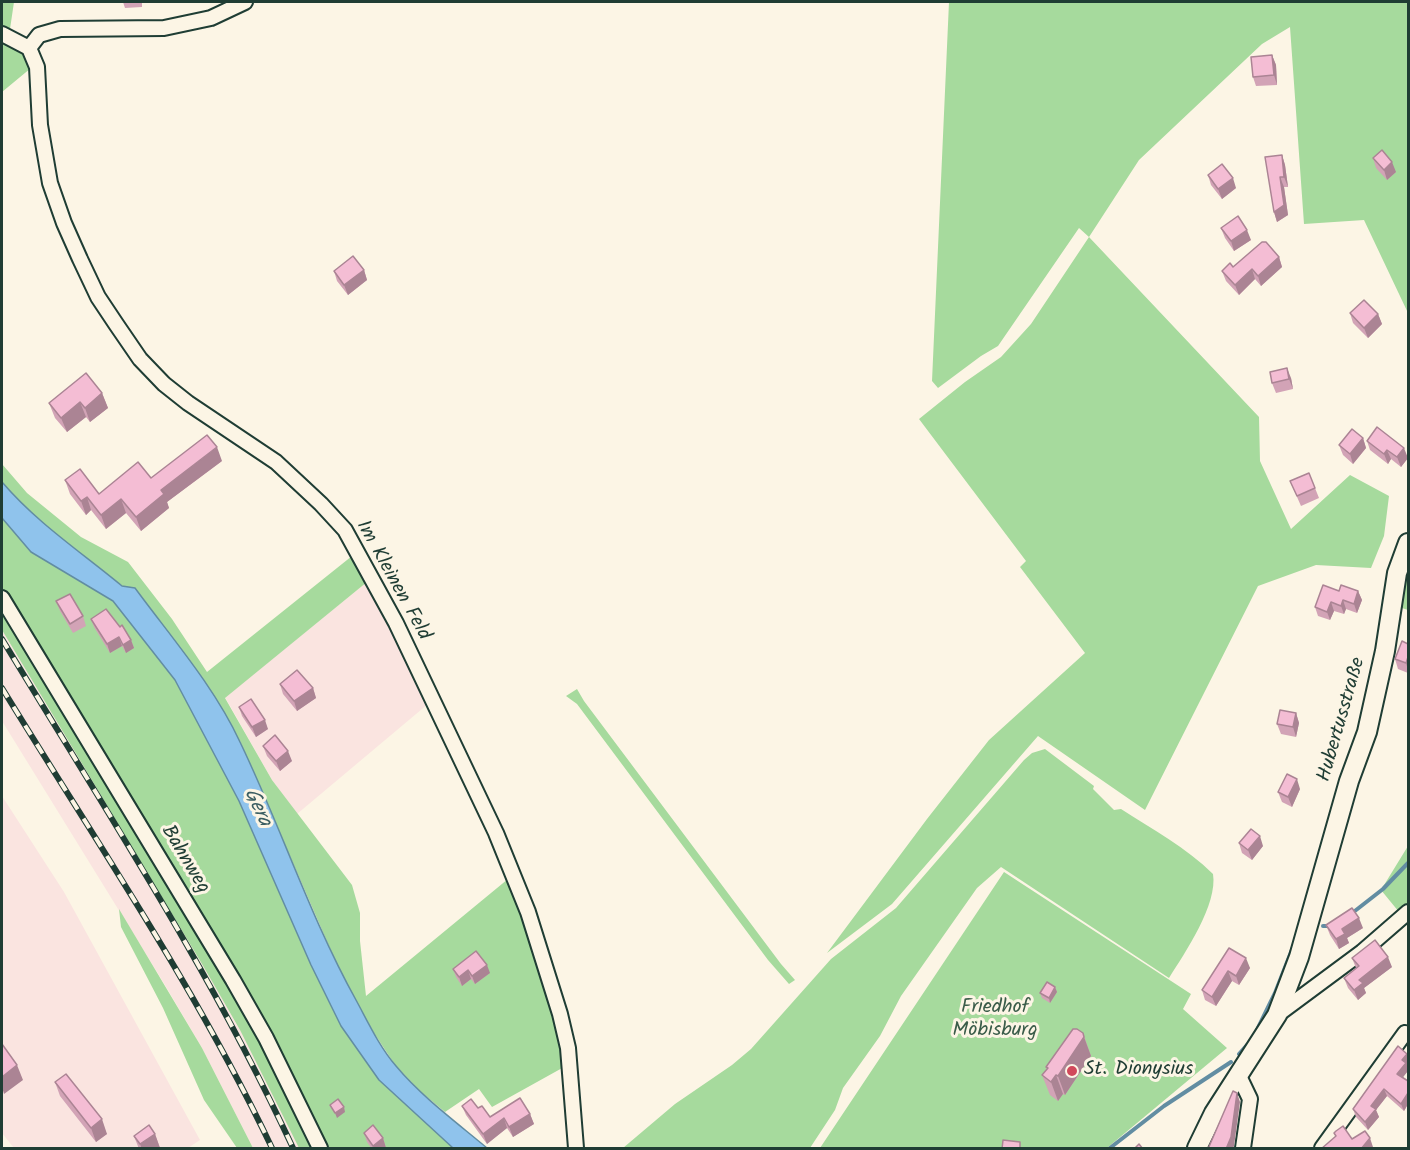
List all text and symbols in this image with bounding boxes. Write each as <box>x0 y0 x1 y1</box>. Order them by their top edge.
street label: Im Kleinen Feld <box>349 517 435 645</box>
street label: Hubertusstraße <box>1314 655 1372 785</box>
water label: Gera <box>236 785 276 831</box>
street label: Bahnweg <box>154 821 214 899</box>
park label: Friedhof Möbisburg <box>953 997 1037 1044</box>
place label: St. Dionysius <box>1084 1059 1193 1083</box>
marker: St. Dionysius <box>1065 1064 1079 1078</box>

